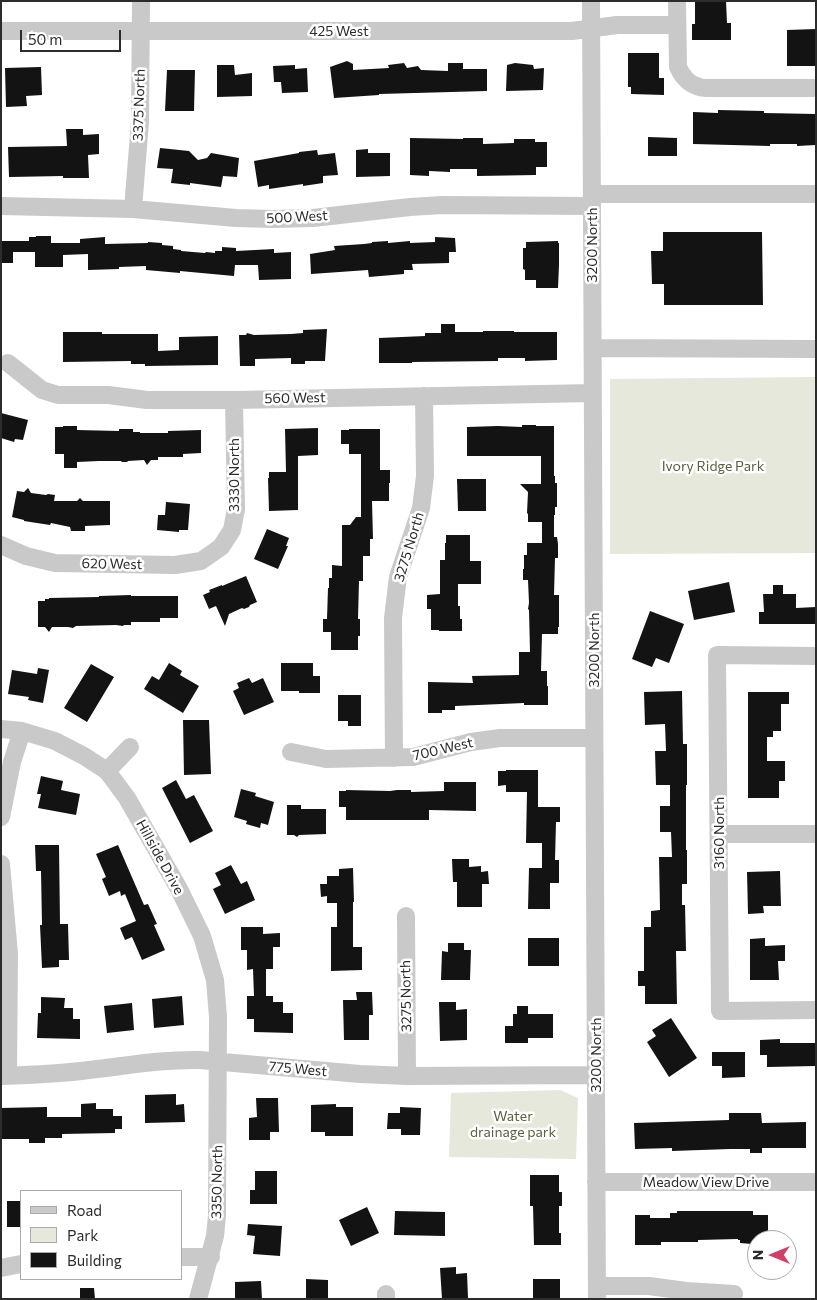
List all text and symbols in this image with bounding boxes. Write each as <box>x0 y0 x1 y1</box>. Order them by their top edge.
scale bar <box>22 20 124 52</box>
street label: 425 West <box>309 23 369 39</box>
text: 50 m <box>28 30 62 48</box>
street label: 3375 North <box>129 69 149 141</box>
street label: 500 West <box>266 207 328 227</box>
street label: 3200 North <box>584 208 600 282</box>
street label: 560 West <box>264 389 326 407</box>
street label: 3330 North <box>226 438 242 512</box>
park label: Ivory Ridge Park <box>662 458 764 474</box>
street label: 3275 North <box>390 510 428 584</box>
street label: 620 West <box>81 555 143 573</box>
street label: 3200 North <box>586 613 602 687</box>
street label: 700 West <box>411 734 475 764</box>
street label: 3160 North <box>711 797 727 869</box>
street label: Hillside Drive <box>132 817 188 897</box>
street label: 3275 North <box>397 960 415 1032</box>
street label: 3200 North <box>588 1018 604 1092</box>
street label: 775 West <box>268 1058 328 1080</box>
park label: Water drainage park <box>470 1108 556 1140</box>
street label: 3350 North <box>208 1145 226 1219</box>
street label: Meadow View Drive <box>643 1174 769 1190</box>
legend <box>20 1190 182 1280</box>
text: Road <box>67 1201 102 1219</box>
text: Park <box>67 1226 98 1244</box>
north arrow <box>747 1230 797 1280</box>
text: N <box>749 1250 766 1260</box>
text: Building <box>67 1251 122 1269</box>

